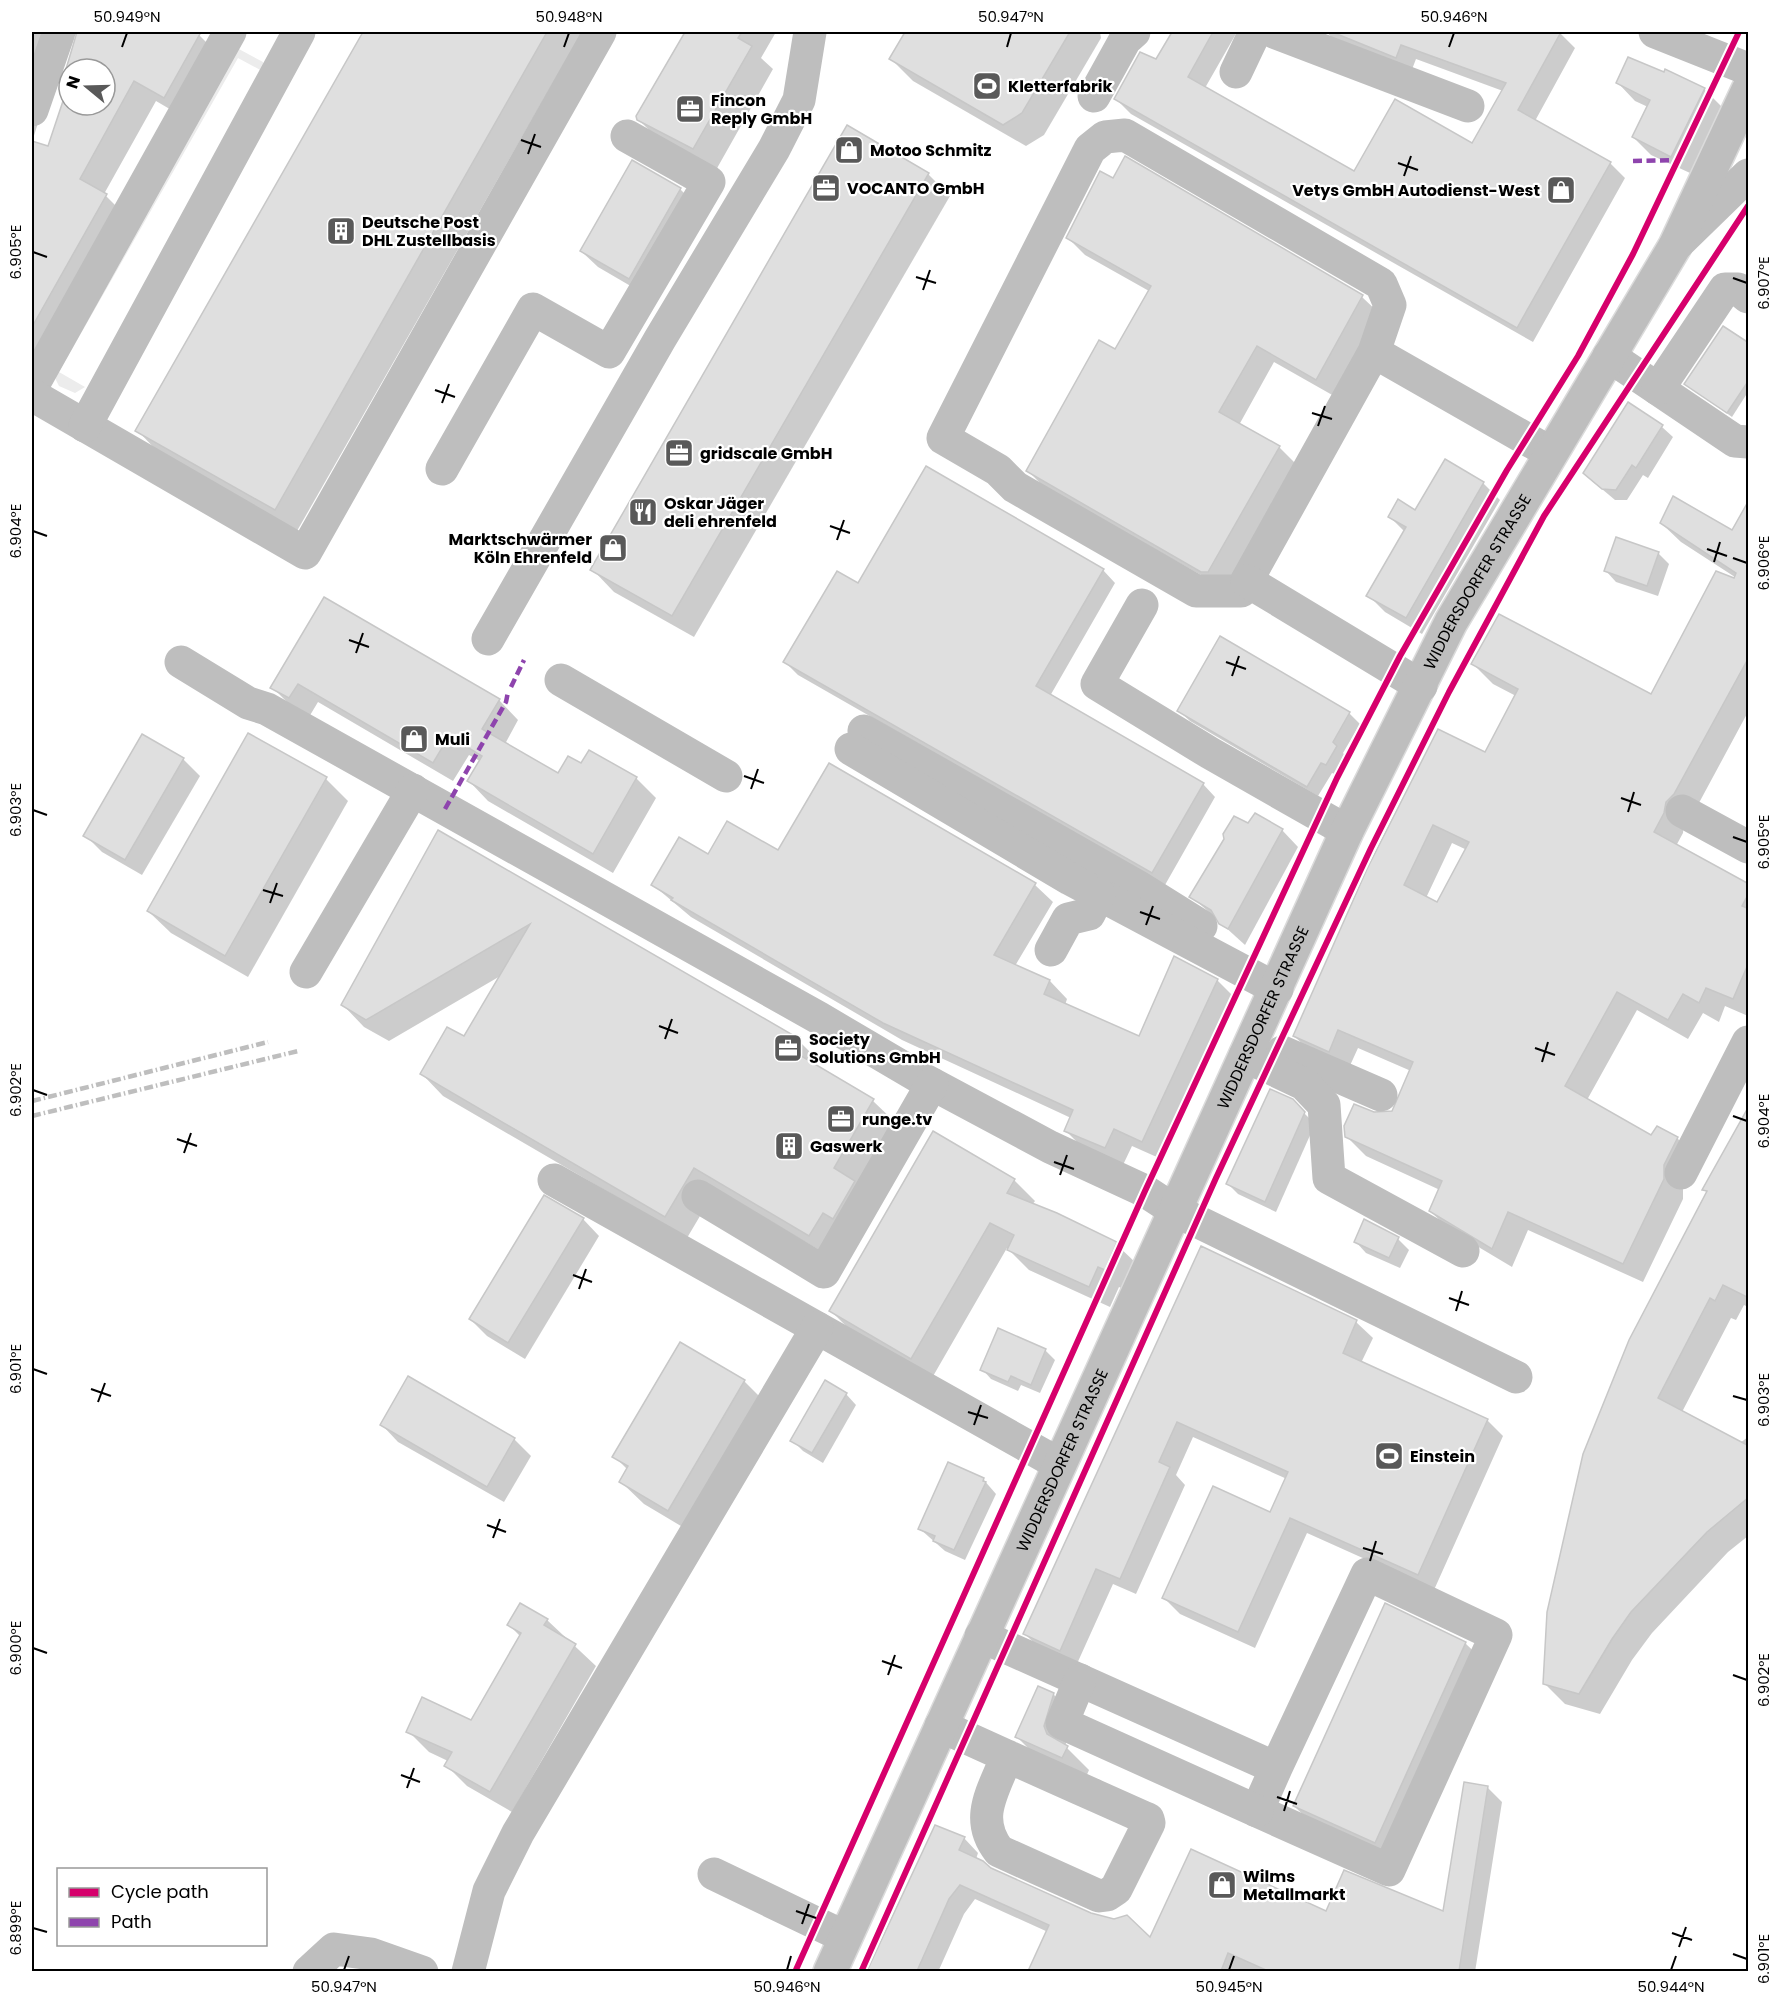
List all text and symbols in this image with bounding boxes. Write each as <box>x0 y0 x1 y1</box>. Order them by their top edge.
text: 50.949°N <box>93 6 161 27</box>
text: 50.948°N <box>535 6 603 27</box>
text: 50.947°N <box>978 6 1044 27</box>
text: 50.946°N <box>1420 6 1488 27</box>
north arrow <box>57 57 117 117</box>
sports icon: Kletterfabrik <box>971 70 1003 102</box>
text: N <box>60 73 86 92</box>
place label: Kletterfabrik <box>1008 75 1112 98</box>
place label: Fincon Reply GmbH <box>711 89 812 130</box>
office icon: Fincon Reply GmbH <box>674 93 706 125</box>
shop icon: Motoo Schmitz <box>833 134 865 166</box>
place label: Motoo Schmitz <box>870 139 992 162</box>
office icon: VOCANTO GmbH <box>810 172 842 204</box>
shop icon: Vetys GmbH Autodienst-West <box>1545 174 1577 206</box>
place label: VOCANTO GmbH <box>847 177 984 200</box>
place label: Vetys GmbH Autodienst-West <box>1292 179 1540 202</box>
place label: Deutsche Post DHL Zustellbasis <box>362 211 496 252</box>
building icon: Deutsche Post DHL Zustellbasis <box>325 215 357 247</box>
text: 6.905°E <box>5 225 26 279</box>
text: 6.907°E <box>1753 256 1774 310</box>
office icon: gridscale GmbH <box>663 437 695 469</box>
place label: gridscale GmbH <box>700 442 832 465</box>
street label: WIDDERSDORFER STRASSE <box>1418 489 1536 673</box>
place label: Oskar Jäger deli ehrenfeld <box>664 492 777 533</box>
restaurant icon: Oskar Jäger deli ehrenfeld <box>627 496 659 528</box>
text: 6.904°E <box>5 504 26 558</box>
place label: Marktschwärmer Köln Ehrenfeld <box>449 528 592 569</box>
shop icon: Marktschwärmer Köln Ehrenfeld <box>597 532 629 564</box>
text: 6.906°E <box>1753 536 1774 590</box>
shop icon: Muli <box>398 723 430 755</box>
place label: Muli <box>435 728 470 751</box>
text: 6.903°E <box>5 783 26 837</box>
text: 6.905°E <box>1753 815 1774 869</box>
street label: WIDDERSDORFER STRASSE <box>1211 922 1314 1113</box>
place label: Society Solutions GmbH <box>809 1028 941 1069</box>
office icon: Society Solutions GmbH <box>772 1032 804 1064</box>
text: 6.902°E <box>5 1063 26 1117</box>
text: 6.904°E <box>1753 1094 1774 1148</box>
office icon: runge.tv <box>825 1103 857 1135</box>
place label: runge.tv <box>862 1108 932 1131</box>
building icon: Gaswerk <box>773 1130 805 1162</box>
place label: Gaswerk <box>810 1135 883 1158</box>
text: 6.901°E <box>5 1344 26 1394</box>
street label: WIDDERSDORFER STRASSE <box>1010 1365 1114 1556</box>
text: 6.903°E <box>1753 1373 1774 1427</box>
sports icon: Einstein <box>1373 1440 1405 1472</box>
place label: Einstein <box>1410 1445 1475 1468</box>
text: 6.900°E <box>5 1621 26 1675</box>
text: 6.902°E <box>1753 1653 1774 1707</box>
place label: Wilms Metallmarkt <box>1243 1865 1345 1906</box>
legend <box>57 1868 267 1946</box>
shop icon: Wilms Metallmarkt <box>1206 1869 1238 1901</box>
text: Cycle path <box>111 1879 209 1904</box>
text: 6.899°E <box>5 1901 26 1955</box>
text: Path <box>111 1909 152 1934</box>
text: 6.901°E <box>1753 1934 1774 1984</box>
text: 50.947°N <box>311 1976 377 1997</box>
text: 50.946°N <box>753 1976 821 1997</box>
text: 50.945°N <box>1196 1976 1263 1997</box>
text: 50.944°N <box>1637 1976 1705 1997</box>

